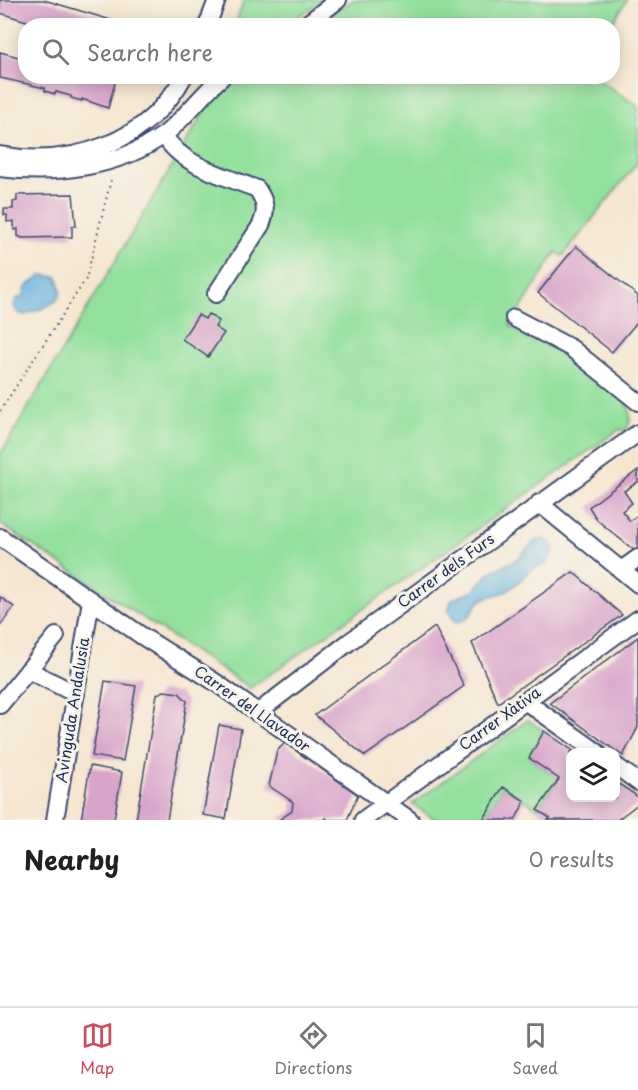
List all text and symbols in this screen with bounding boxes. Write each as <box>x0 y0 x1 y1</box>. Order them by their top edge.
search box <box>18 18 620 84</box>
icon: search <box>39 35 72 68</box>
text: Search here <box>87 35 213 68</box>
street label: Carrer dels Furs <box>392 527 499 613</box>
street label: Avinguda Andalusia <box>49 634 95 784</box>
street label: Carrer del Llavador <box>190 659 316 757</box>
street label: Carrer Xàtiva <box>453 680 545 755</box>
map controls <box>566 748 620 802</box>
button: layers <box>566 748 620 802</box>
text: Nearby <box>24 840 119 879</box>
text: 0 results <box>529 844 614 874</box>
tab: Map <box>80 1019 114 1079</box>
tab: Directions <box>274 1019 352 1079</box>
tab: Saved <box>512 1019 558 1079</box>

